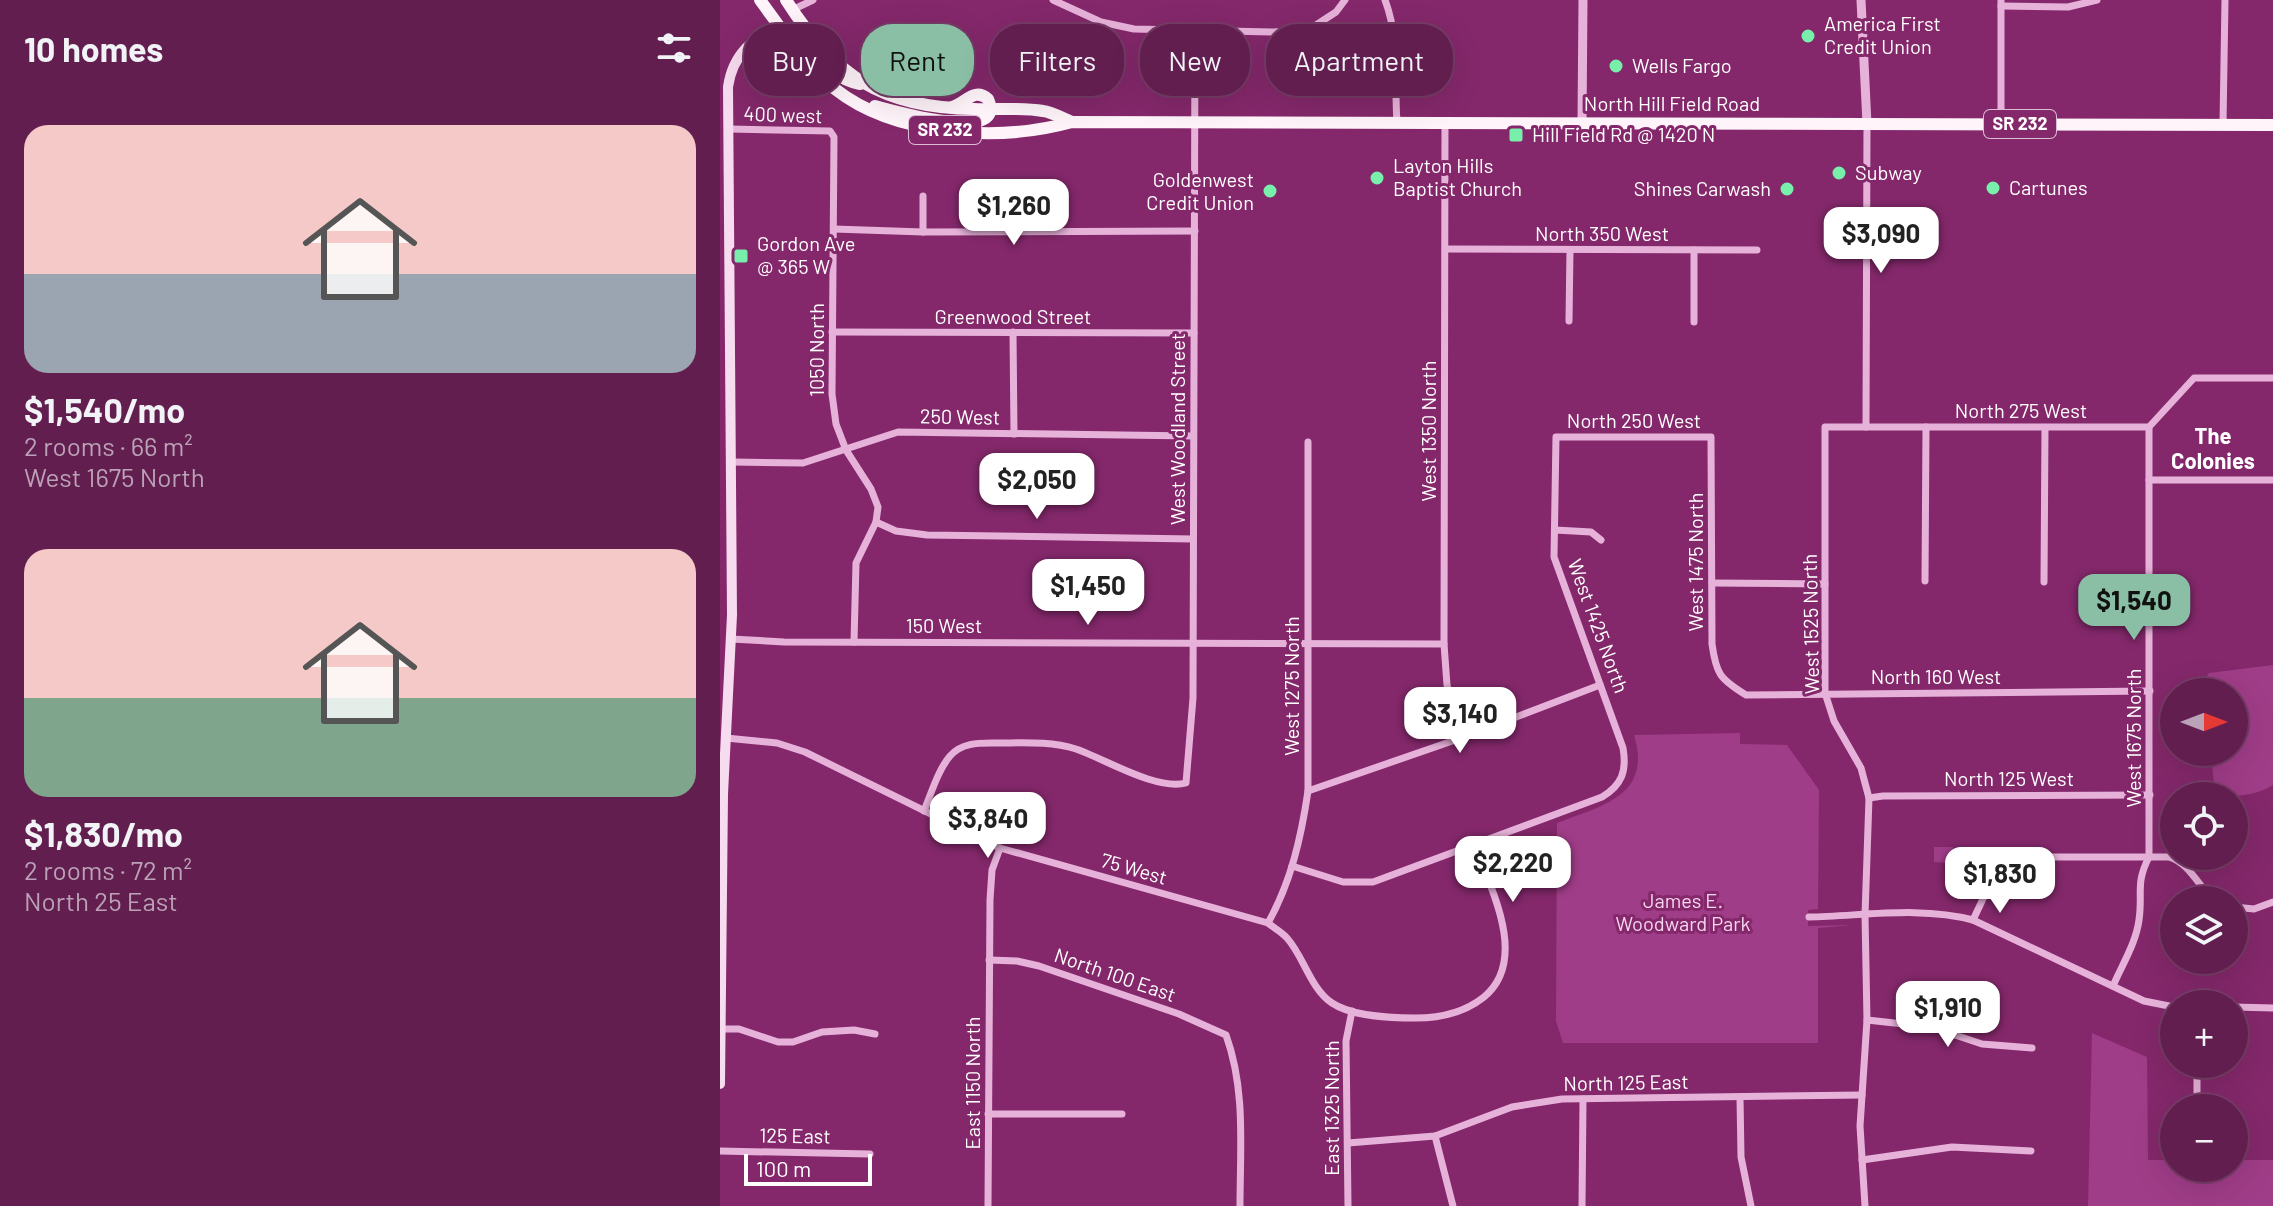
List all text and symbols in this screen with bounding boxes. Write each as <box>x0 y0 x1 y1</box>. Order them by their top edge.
place label: America First Credit Union <box>1824 11 1941 58</box>
chip: Buy <box>744 24 845 96</box>
chip: Rent <box>861 24 974 96</box>
chip: Filters <box>990 24 1124 96</box>
chip: New <box>1140 24 1250 96</box>
chip: Apartment <box>1266 24 1453 96</box>
icon: filters <box>652 26 696 70</box>
marker: America First Credit Union <box>1799 27 1817 45</box>
text: 10 homes <box>24 28 163 69</box>
place label: Wells Fargo <box>1632 53 1732 77</box>
marker: Wells Fargo <box>1607 57 1625 75</box>
street label: North Hill Field Road <box>1584 91 1760 115</box>
street label: 400 west <box>743 101 823 127</box>
road number: SR 232 <box>1984 110 2056 138</box>
road number: SR 232 <box>909 116 981 144</box>
place label: Hill Field Rd @ 1420 N <box>1532 122 1715 146</box>
marker: Hill Field Rd @ 1420 N <box>1507 126 1525 144</box>
place label: Layton Hills Baptist Church <box>1393 153 1522 200</box>
place label: Subway <box>1855 160 1922 184</box>
marker: Subway <box>1830 164 1848 182</box>
place label: Goldenwest Credit Union <box>1146 167 1254 214</box>
marker: Layton Hills Baptist Church <box>1368 169 1386 187</box>
place label: Cartunes <box>2009 175 2088 199</box>
place label: Shines Carwash <box>1634 176 1771 200</box>
icon: home <box>288 177 432 321</box>
pin: $1,260 <box>949 179 1079 247</box>
marker: Cartunes <box>1984 179 2002 197</box>
marker: Shines Carwash <box>1778 180 1796 198</box>
marker: Goldenwest Credit Union <box>1261 182 1279 200</box>
text: $1,260 <box>977 189 1051 220</box>
pin: $3,090 <box>1816 207 1946 275</box>
text: $3,090 <box>1842 217 1920 248</box>
street label: North 350 West <box>1535 221 1669 245</box>
place label: Gordon Ave @ 365 W <box>757 231 855 278</box>
marker: Gordon Ave @ 365 W <box>732 247 750 265</box>
street label: 1050 North <box>804 303 828 397</box>
street label: Greenwood Street <box>935 304 1091 328</box>
street label: West Woodland Street <box>1165 333 1189 525</box>
street label: West 1350 North <box>1416 361 1440 501</box>
text: $1,540/mo <box>24 389 185 430</box>
street label: North 275 West <box>1955 398 2087 422</box>
street label: 250 West <box>920 403 1000 429</box>
street label: North 250 West <box>1567 408 1701 432</box>
district label: The Colonies <box>2171 422 2255 473</box>
text: 2 rooms · 66 m² <box>24 430 193 461</box>
pin: $2,050 <box>972 453 1102 521</box>
text: West 1675 North <box>24 461 205 492</box>
text: $2,050 <box>997 463 1077 494</box>
street label: West 1475 North <box>1683 492 1707 632</box>
street label: West 1525 North <box>1797 554 1823 694</box>
street label: West 1425 North <box>1564 555 1634 696</box>
pin: $1,450 <box>1023 559 1153 627</box>
text: $1,450 <box>1050 569 1126 600</box>
pin: $1,540 <box>2069 574 2199 642</box>
text: $1,540 <box>2096 584 2172 615</box>
icon: home <box>288 601 432 745</box>
street label: 150 West <box>906 613 982 637</box>
street label: West 1275 North <box>1279 616 1303 756</box>
street label: North 160 West <box>1871 664 2001 688</box>
street label: West 1675 North <box>2121 668 2145 808</box>
north arrow <box>2160 678 2248 766</box>
map controls <box>2160 678 2248 1182</box>
pin: $3,140 <box>1395 687 1525 755</box>
text: $3,140 <box>1422 697 1498 728</box>
street label: North 125 West <box>1944 766 2074 790</box>
button: locate <box>2160 782 2248 870</box>
pin: $3,840 <box>923 792 1053 860</box>
text: $3,840 <box>948 802 1028 833</box>
text: $1,830/mo <box>24 813 183 854</box>
pin: $2,220 <box>1448 836 1578 904</box>
text: $2,220 <box>1473 846 1553 877</box>
street label: 75 West <box>1098 847 1170 889</box>
pin: $1,830 <box>1935 847 2065 915</box>
text: 2 rooms · 72 m² <box>24 854 192 885</box>
text: $1,830 <box>1963 857 2037 888</box>
text: North 25 East <box>24 885 178 916</box>
button: layers <box>2160 886 2248 974</box>
park label: James E. Woodward Park <box>1615 888 1751 935</box>
street label: North 100 East <box>1051 942 1179 1006</box>
pin: $1,910 <box>1883 981 2013 1049</box>
button: + <box>2160 990 2248 1078</box>
text: $1,910 <box>1914 991 1982 1022</box>
street label: East 1150 North <box>960 1017 984 1149</box>
street label: East 1325 North <box>1319 1040 1343 1176</box>
street label: North 125 East <box>1563 1069 1689 1095</box>
button: − <box>2160 1094 2248 1182</box>
street label: 125 East <box>759 1122 831 1148</box>
scale bar <box>744 1150 872 1186</box>
text: 100 m <box>756 1155 811 1181</box>

